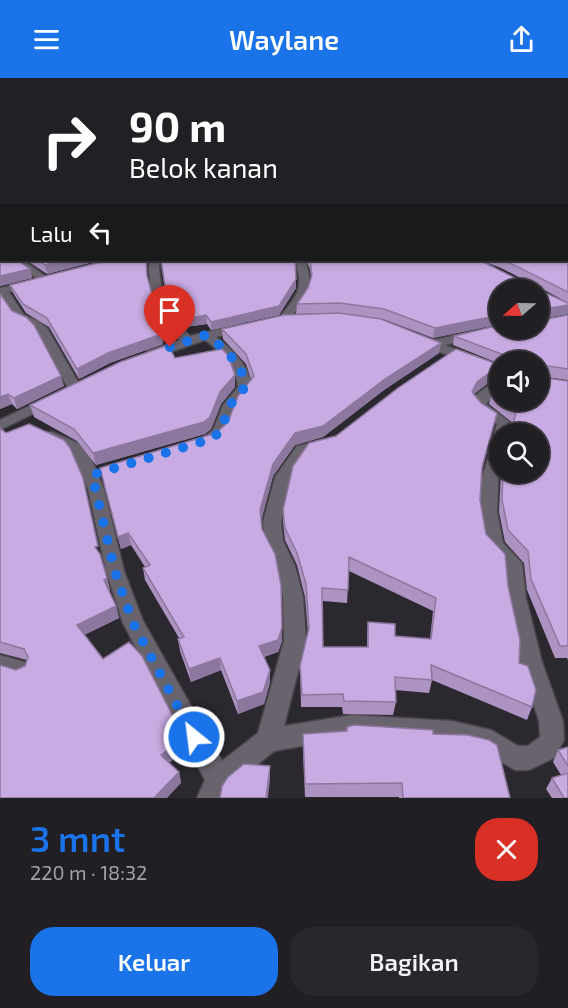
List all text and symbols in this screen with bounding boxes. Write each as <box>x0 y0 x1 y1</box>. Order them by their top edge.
icon: menu <box>30 23 63 56</box>
text: Waylane <box>229 23 339 55</box>
icon: share <box>505 23 538 56</box>
text: 90 m <box>129 100 226 150</box>
icon: right <box>30 102 108 180</box>
text: Belok kanan <box>129 151 278 183</box>
icon: left <box>84 216 117 249</box>
text: Lalu <box>30 220 72 246</box>
north arrow <box>489 279 549 339</box>
map controls <box>489 279 549 483</box>
pin <box>144 285 195 347</box>
icon: arrive <box>153 294 186 327</box>
button: sound <box>489 351 549 411</box>
button: search <box>489 423 549 483</box>
position arrow <box>162 705 226 769</box>
text: 3 mnt <box>30 816 125 859</box>
button: close <box>475 818 538 881</box>
text: 220 m · 18:32 <box>30 860 147 884</box>
button: Keluar <box>30 927 278 996</box>
button: Bagikan <box>290 927 538 996</box>

